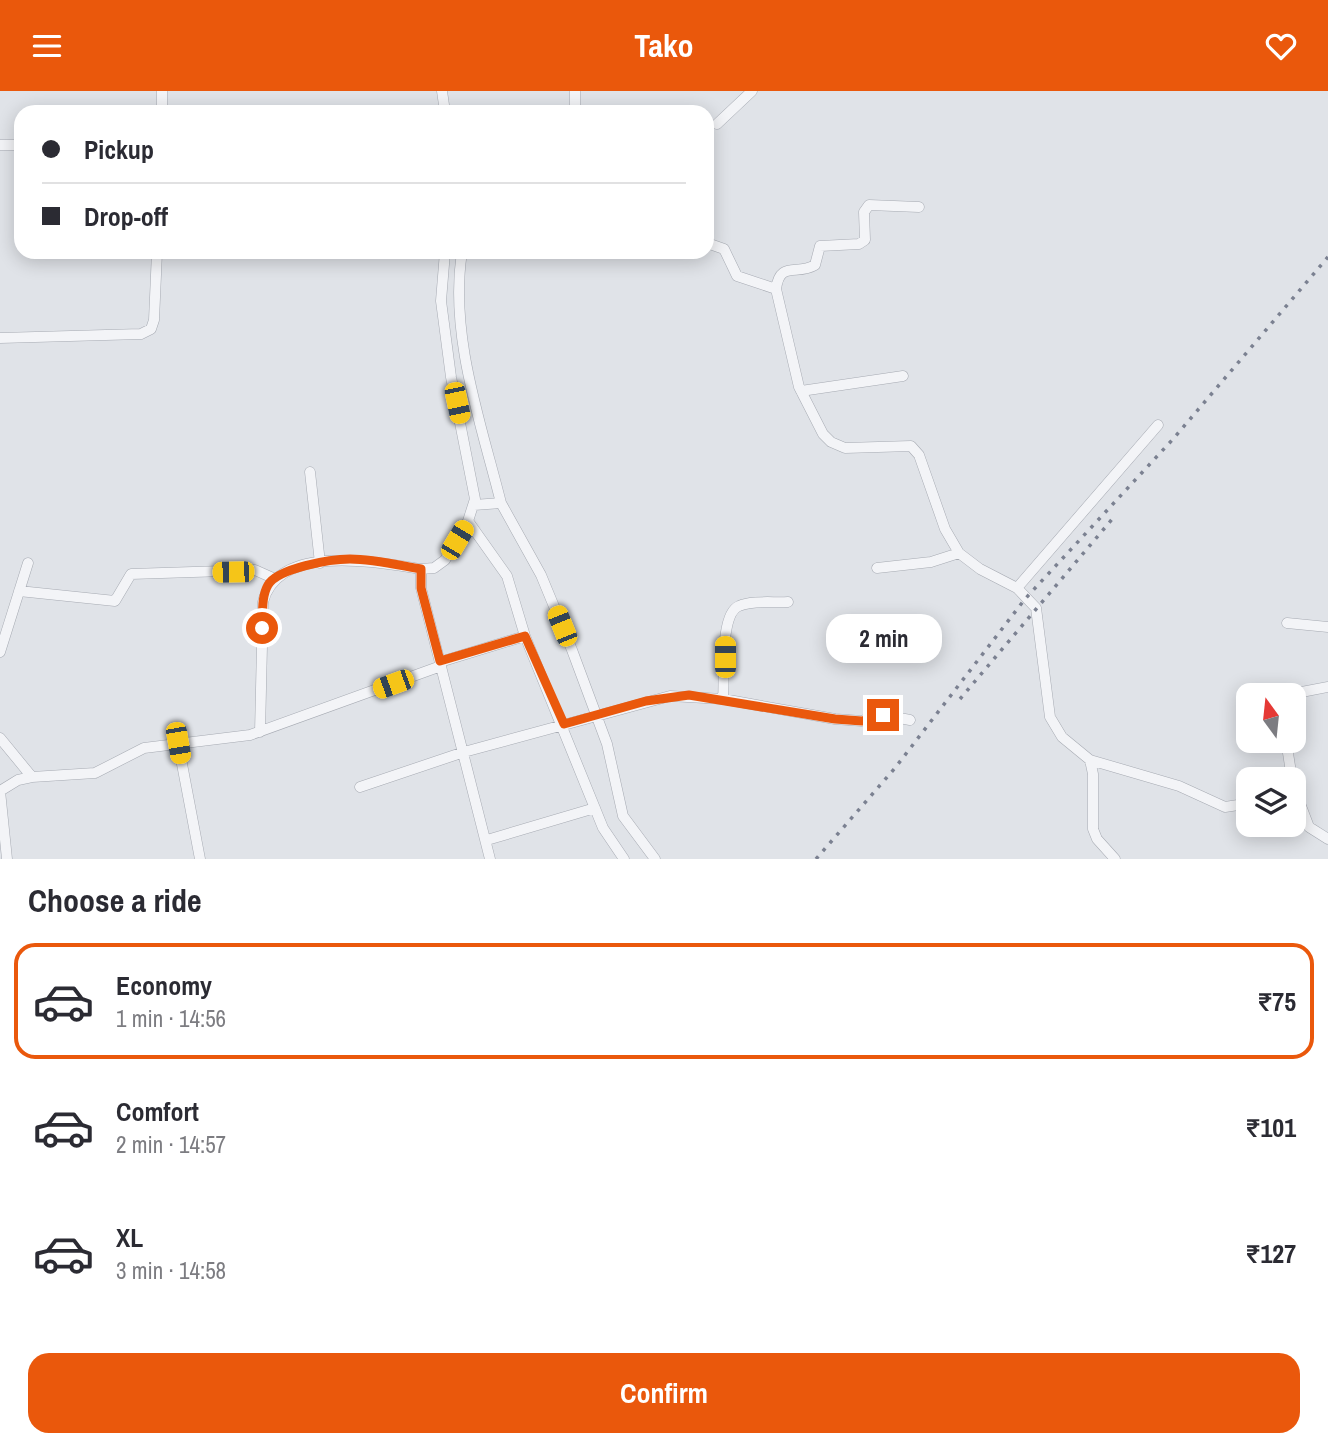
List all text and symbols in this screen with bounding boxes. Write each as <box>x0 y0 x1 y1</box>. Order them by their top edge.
text: Tako <box>634 24 694 67</box>
icon: menu <box>28 27 66 65</box>
icon: heart <box>1262 27 1300 65</box>
text: Pickup <box>84 132 154 167</box>
text: Drop-off <box>84 199 168 234</box>
car <box>443 380 472 426</box>
car <box>438 517 477 563</box>
car <box>212 561 255 583</box>
car <box>545 603 580 649</box>
route start <box>246 612 278 644</box>
callout: 2 min <box>825 613 941 663</box>
text: 2 min <box>859 623 909 654</box>
car <box>715 636 736 678</box>
car <box>370 667 417 701</box>
north arrow <box>1236 683 1306 753</box>
map controls <box>1236 683 1306 837</box>
route end <box>867 699 899 731</box>
car <box>165 720 192 766</box>
button: layers <box>1236 767 1306 837</box>
text: Choose a ride <box>28 879 202 922</box>
text: Economy <box>116 968 212 1003</box>
icon: car <box>32 970 95 1033</box>
text: ₹75 <box>1257 984 1296 1019</box>
text: 1 min · 14:56 <box>116 1003 226 1034</box>
text: Comfort <box>116 1094 199 1129</box>
icon: car <box>32 1096 95 1159</box>
text: ₹101 <box>1245 1110 1296 1145</box>
text: 2 min · 14:57 <box>116 1129 226 1160</box>
text: XL <box>116 1220 143 1255</box>
icon: car <box>32 1222 95 1285</box>
text: ₹127 <box>1245 1236 1296 1271</box>
text: 3 min · 14:58 <box>116 1255 226 1286</box>
button: Confirm <box>28 1353 1300 1433</box>

